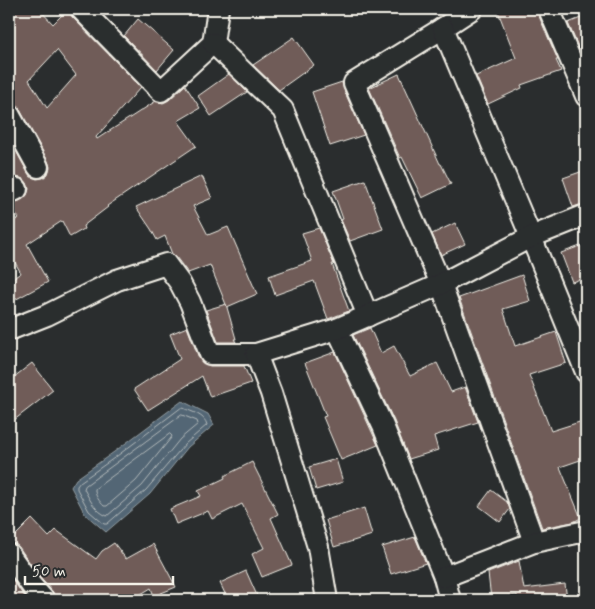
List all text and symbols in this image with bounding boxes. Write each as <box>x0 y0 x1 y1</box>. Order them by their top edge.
scale bar <box>25 554 172 586</box>
text: 50 m <box>32 562 66 582</box>

